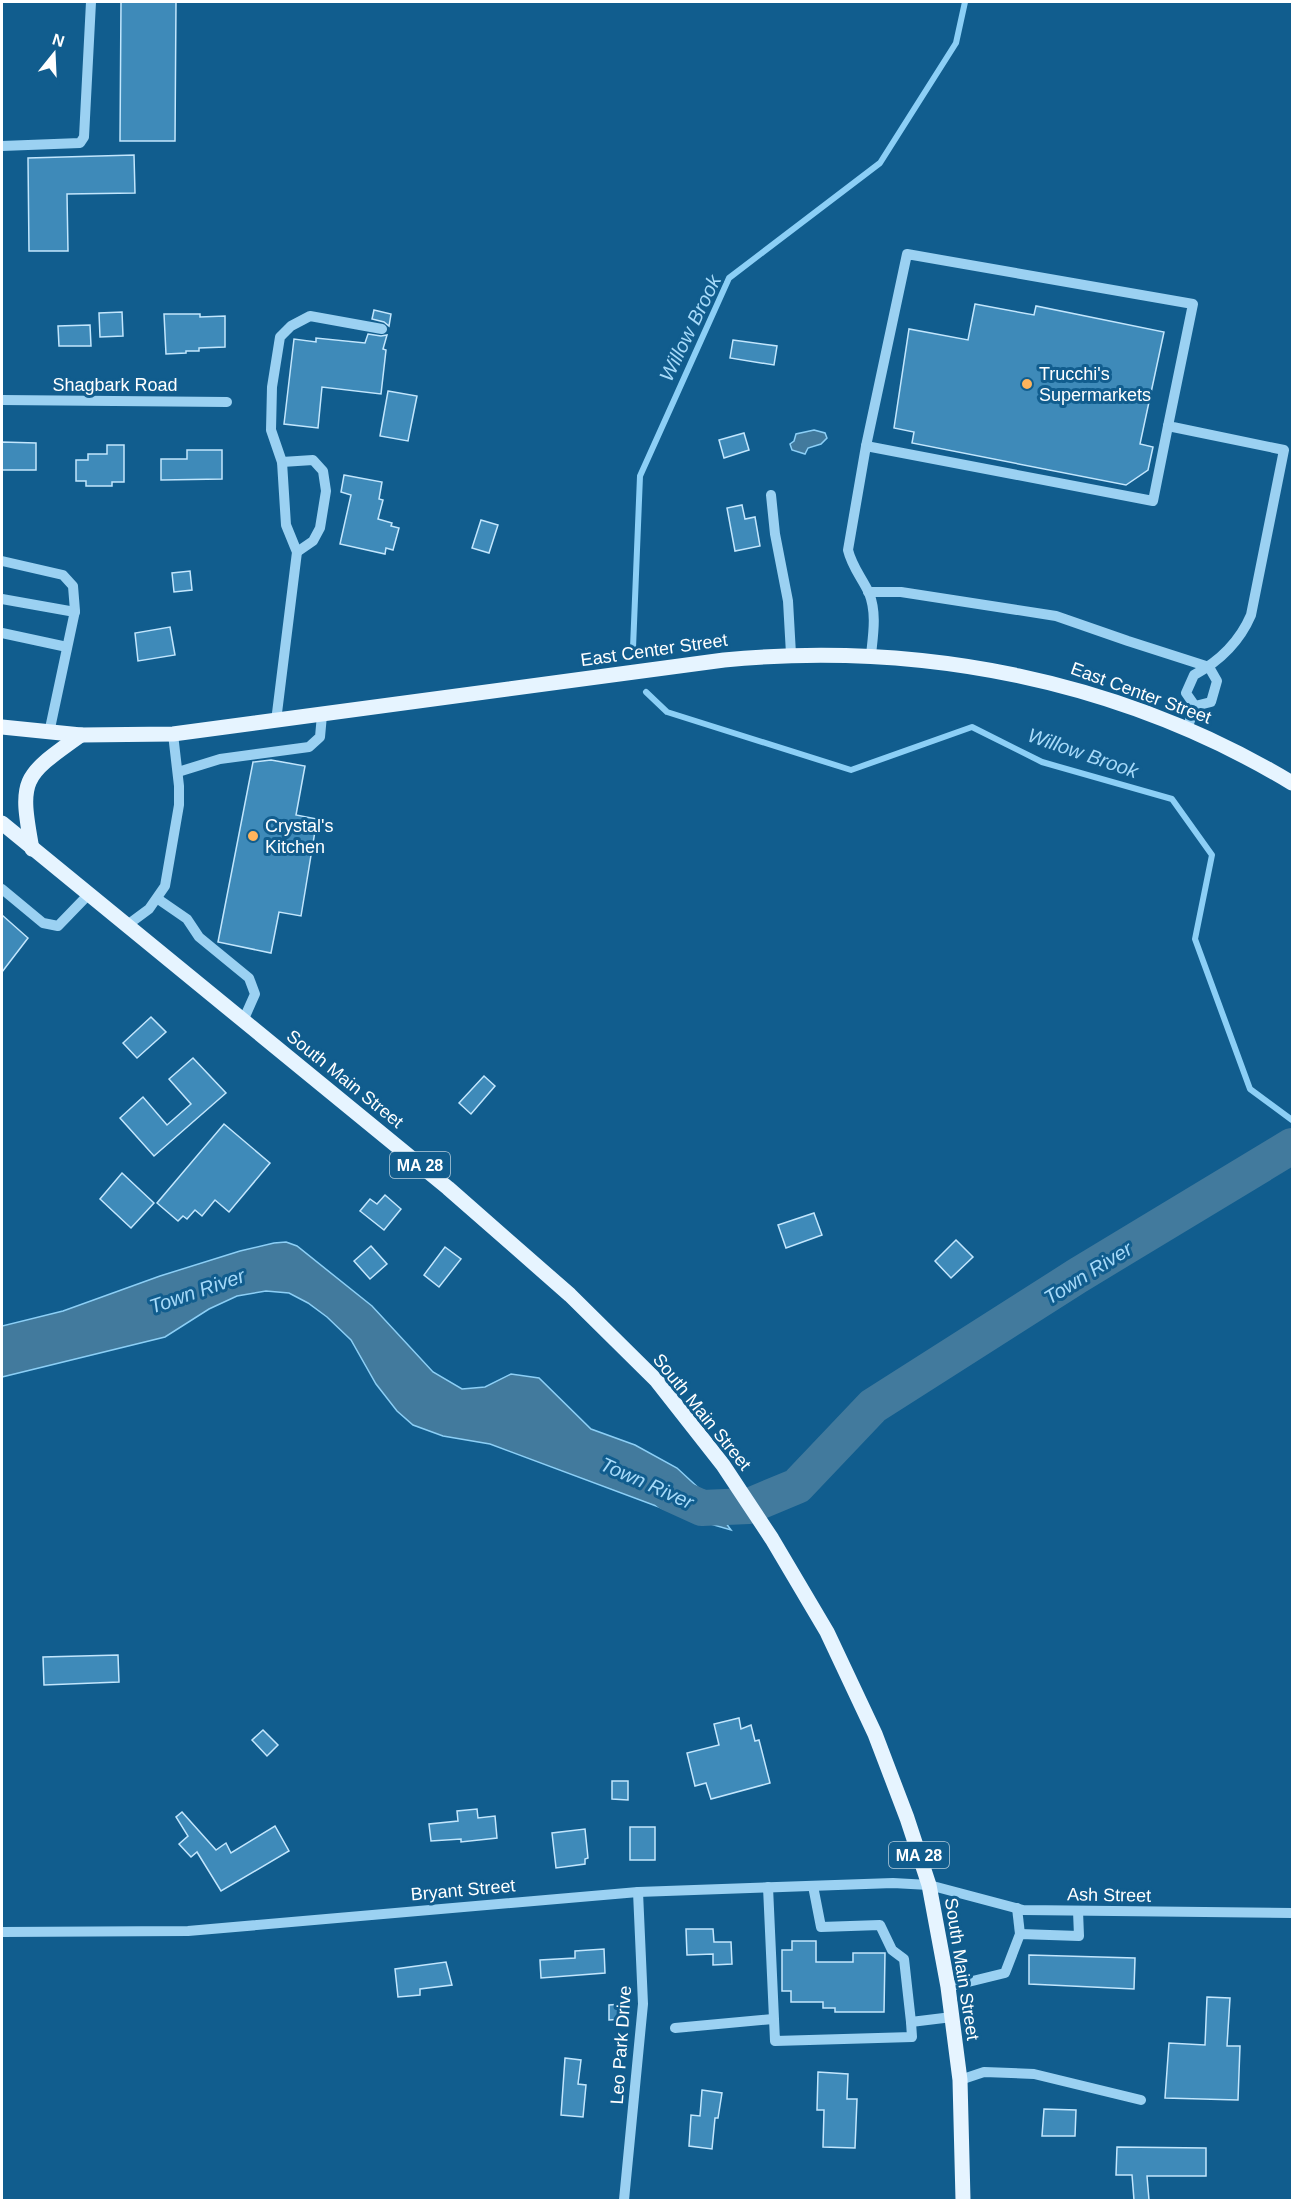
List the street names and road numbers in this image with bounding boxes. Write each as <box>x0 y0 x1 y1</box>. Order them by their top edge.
street label: Shagbark Road <box>52 375 178 395</box>
street label: East Center Street <box>579 630 729 670</box>
street label: East Center Street <box>1068 658 1214 728</box>
street label: South Main Street <box>283 1026 407 1132</box>
road number: MA 28 <box>390 1152 450 1178</box>
street label: South Main Street <box>649 1350 755 1474</box>
road number: MA 28 <box>889 1842 949 1868</box>
street label: Bryant Street <box>410 1875 516 1905</box>
street label: Ash Street <box>1067 1884 1151 1906</box>
street label: South Main Street <box>941 1896 983 2042</box>
street label: Leo Park Drive <box>607 1985 635 2105</box>

